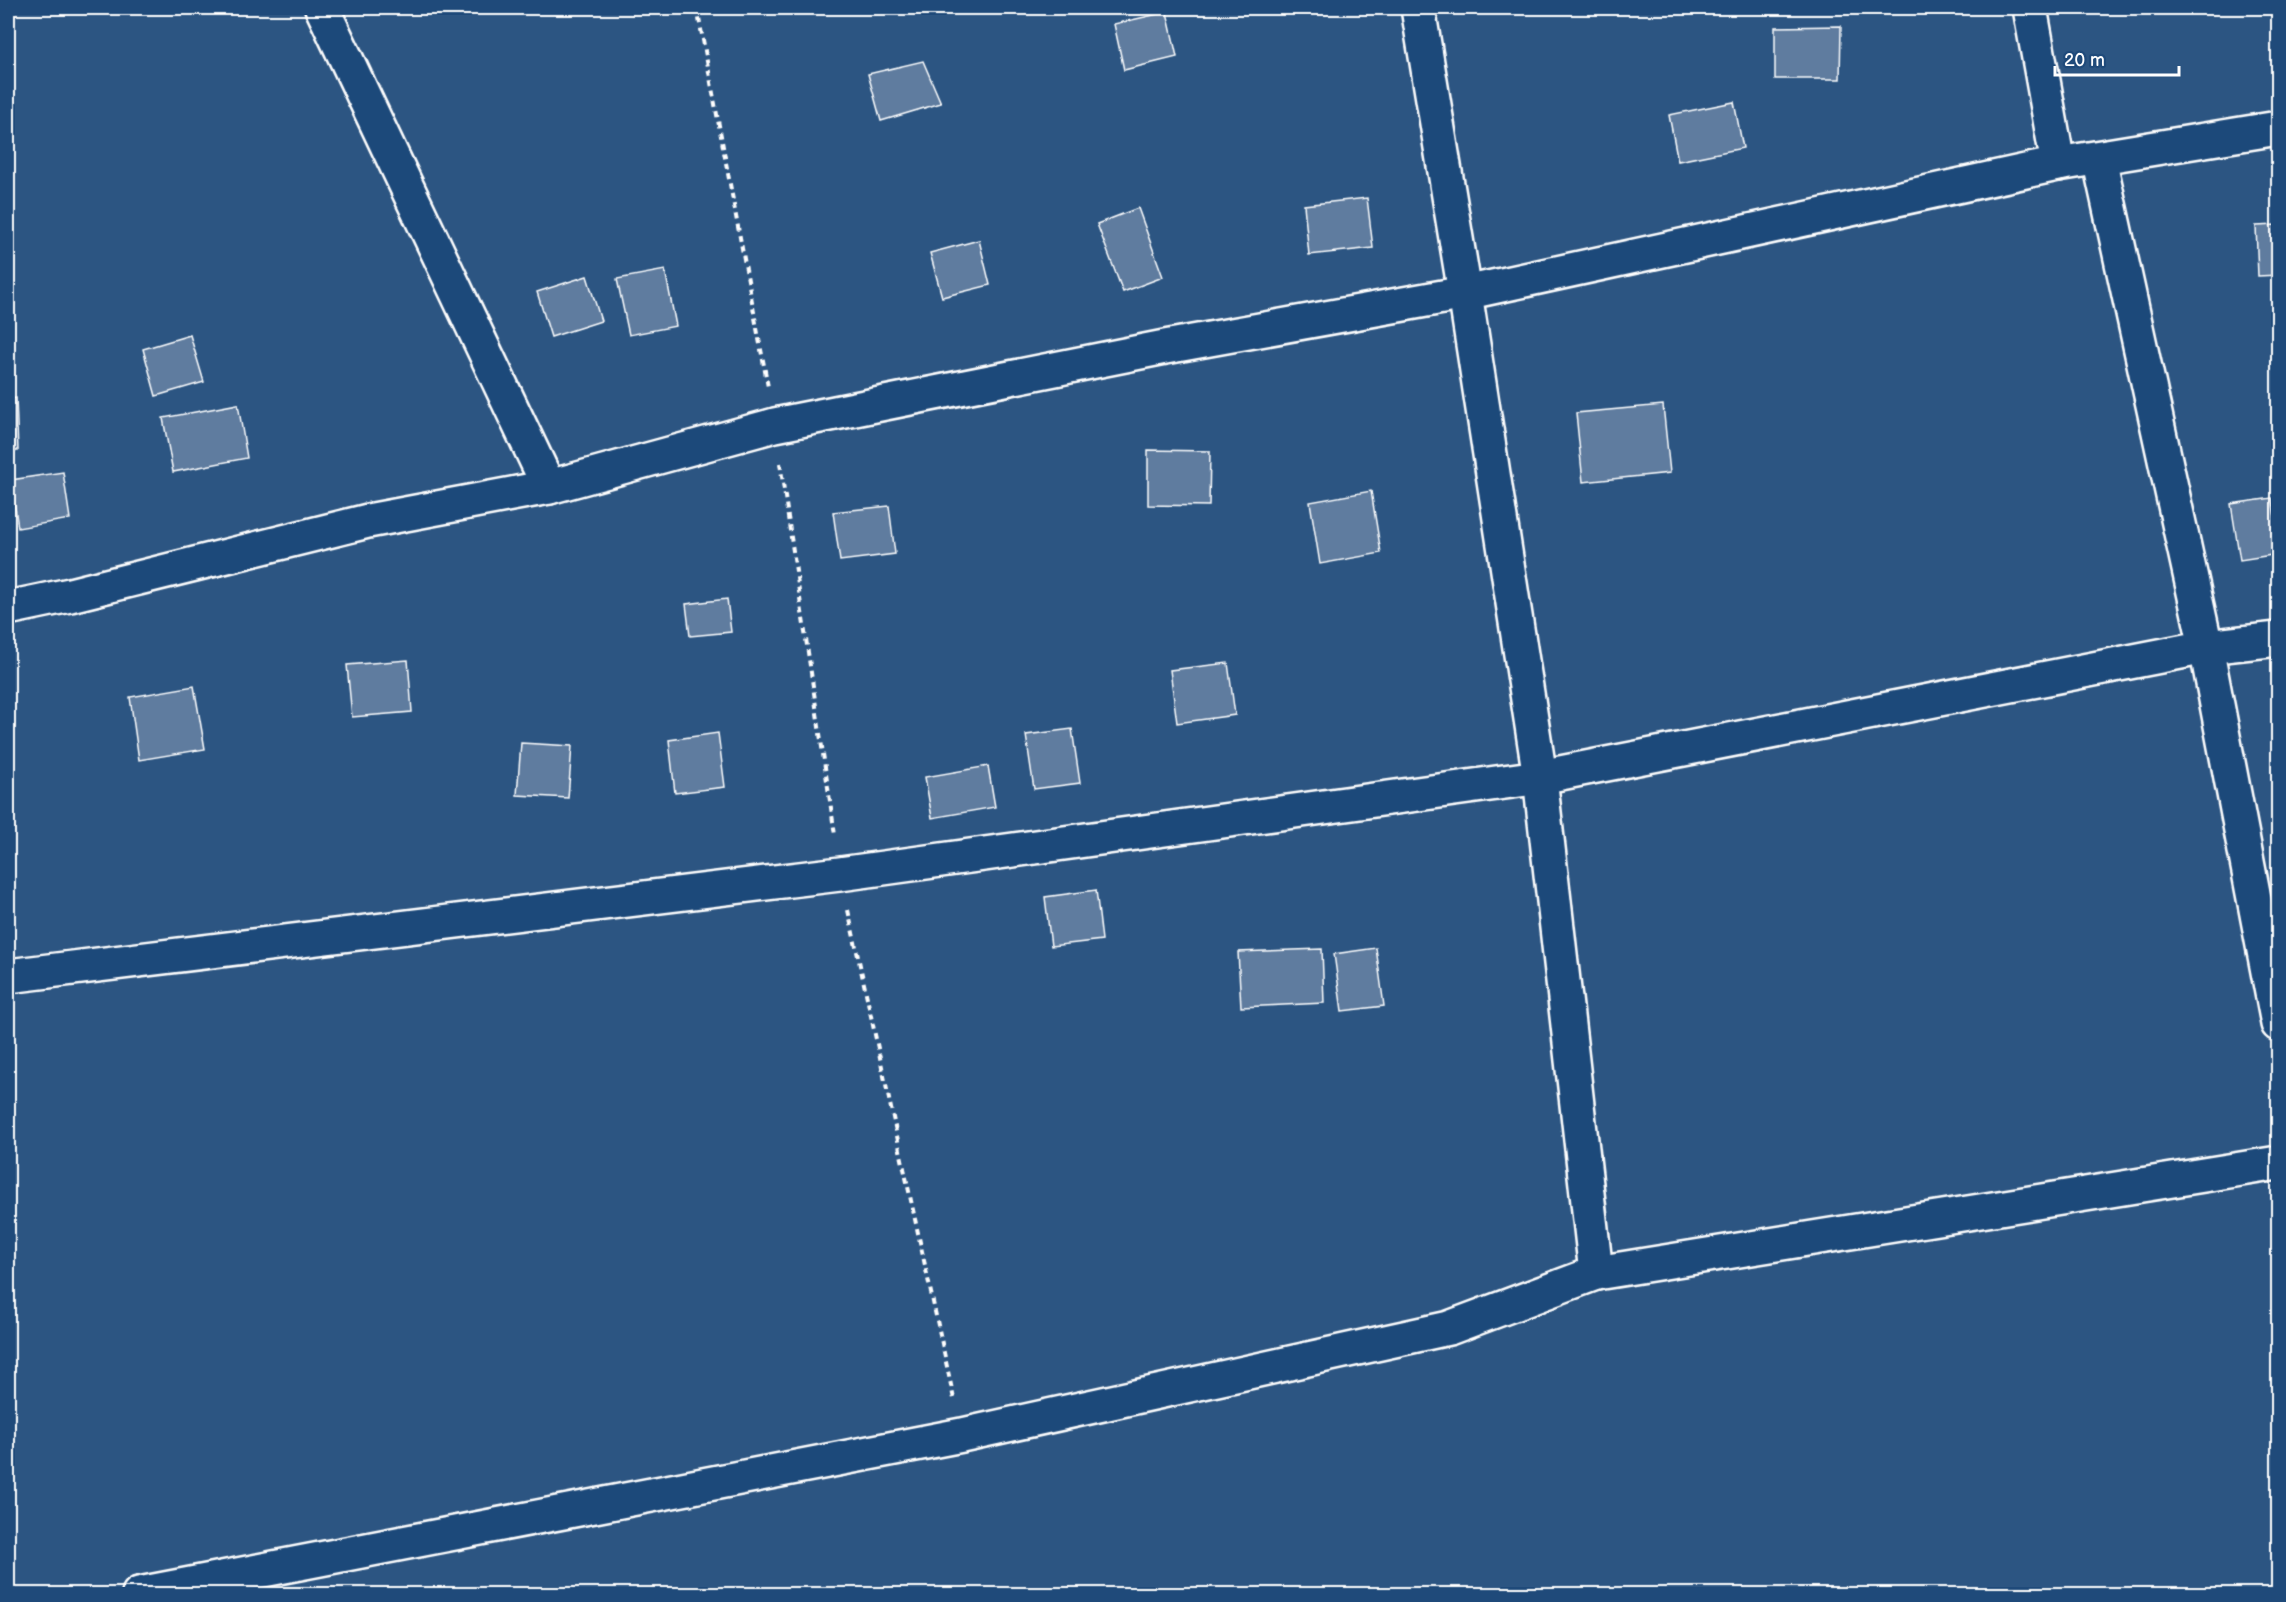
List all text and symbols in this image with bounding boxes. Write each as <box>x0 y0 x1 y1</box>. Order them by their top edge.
scale bar <box>2055 39 2180 77</box>
text: 20 m <box>2064 50 2105 71</box>

